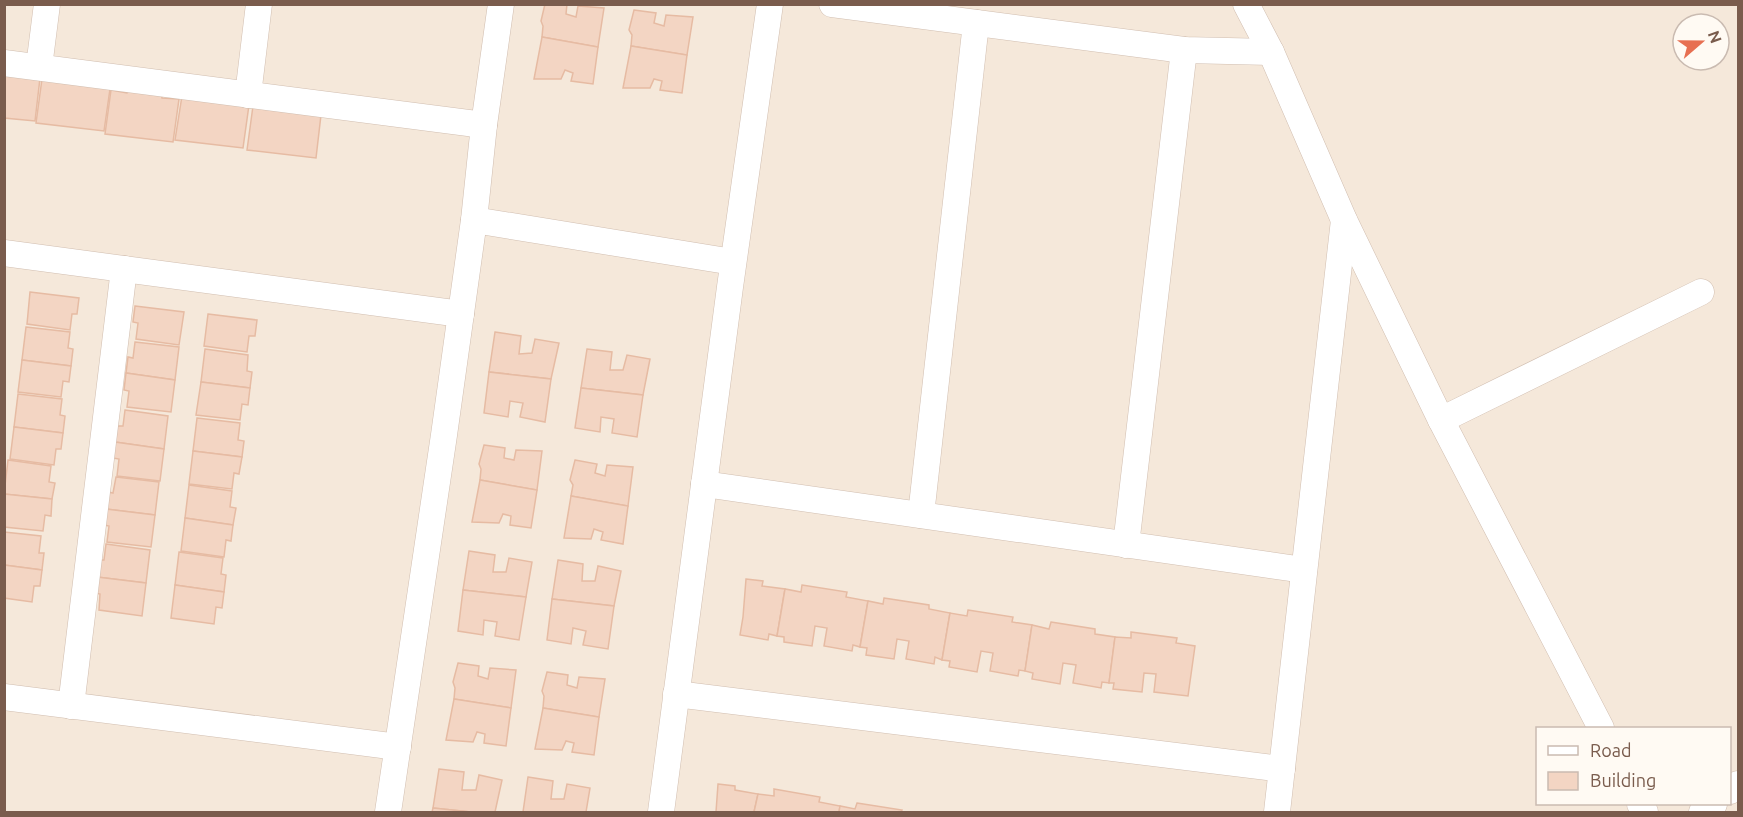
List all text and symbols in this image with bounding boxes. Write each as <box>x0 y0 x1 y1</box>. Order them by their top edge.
north arrow <box>1671 12 1731 72</box>
text: N <box>1705 28 1726 46</box>
legend <box>1536 727 1731 805</box>
text: Road <box>1590 740 1632 760</box>
text: Building <box>1590 770 1656 790</box>

